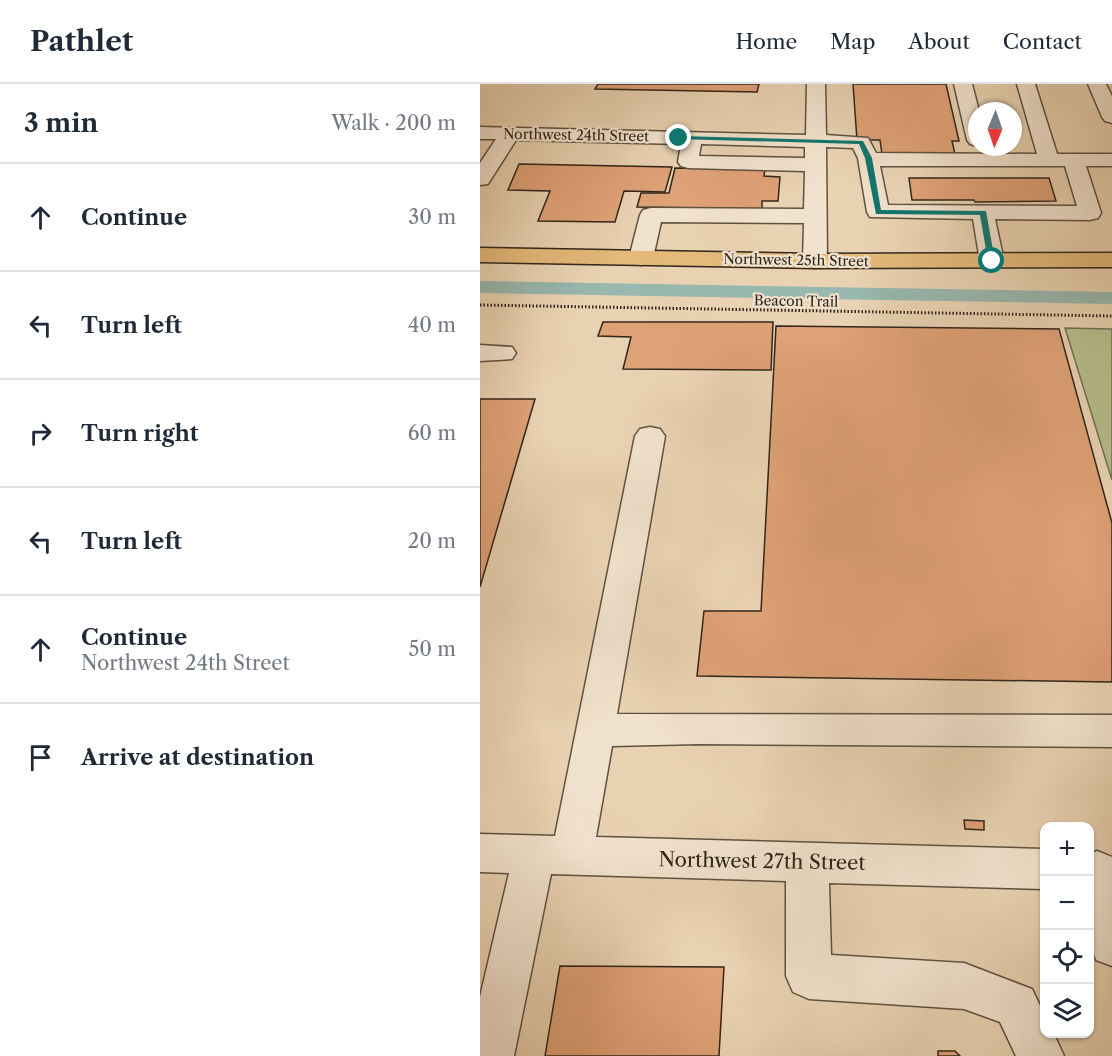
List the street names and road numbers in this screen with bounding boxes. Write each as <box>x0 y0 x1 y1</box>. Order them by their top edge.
street label: Northwest 24th Street <box>503 125 649 145</box>
street label: Northwest 25th Street <box>723 250 869 270</box>
street label: Beacon Trail <box>754 291 838 311</box>
street label: Northwest 27th Street <box>658 847 866 875</box>

